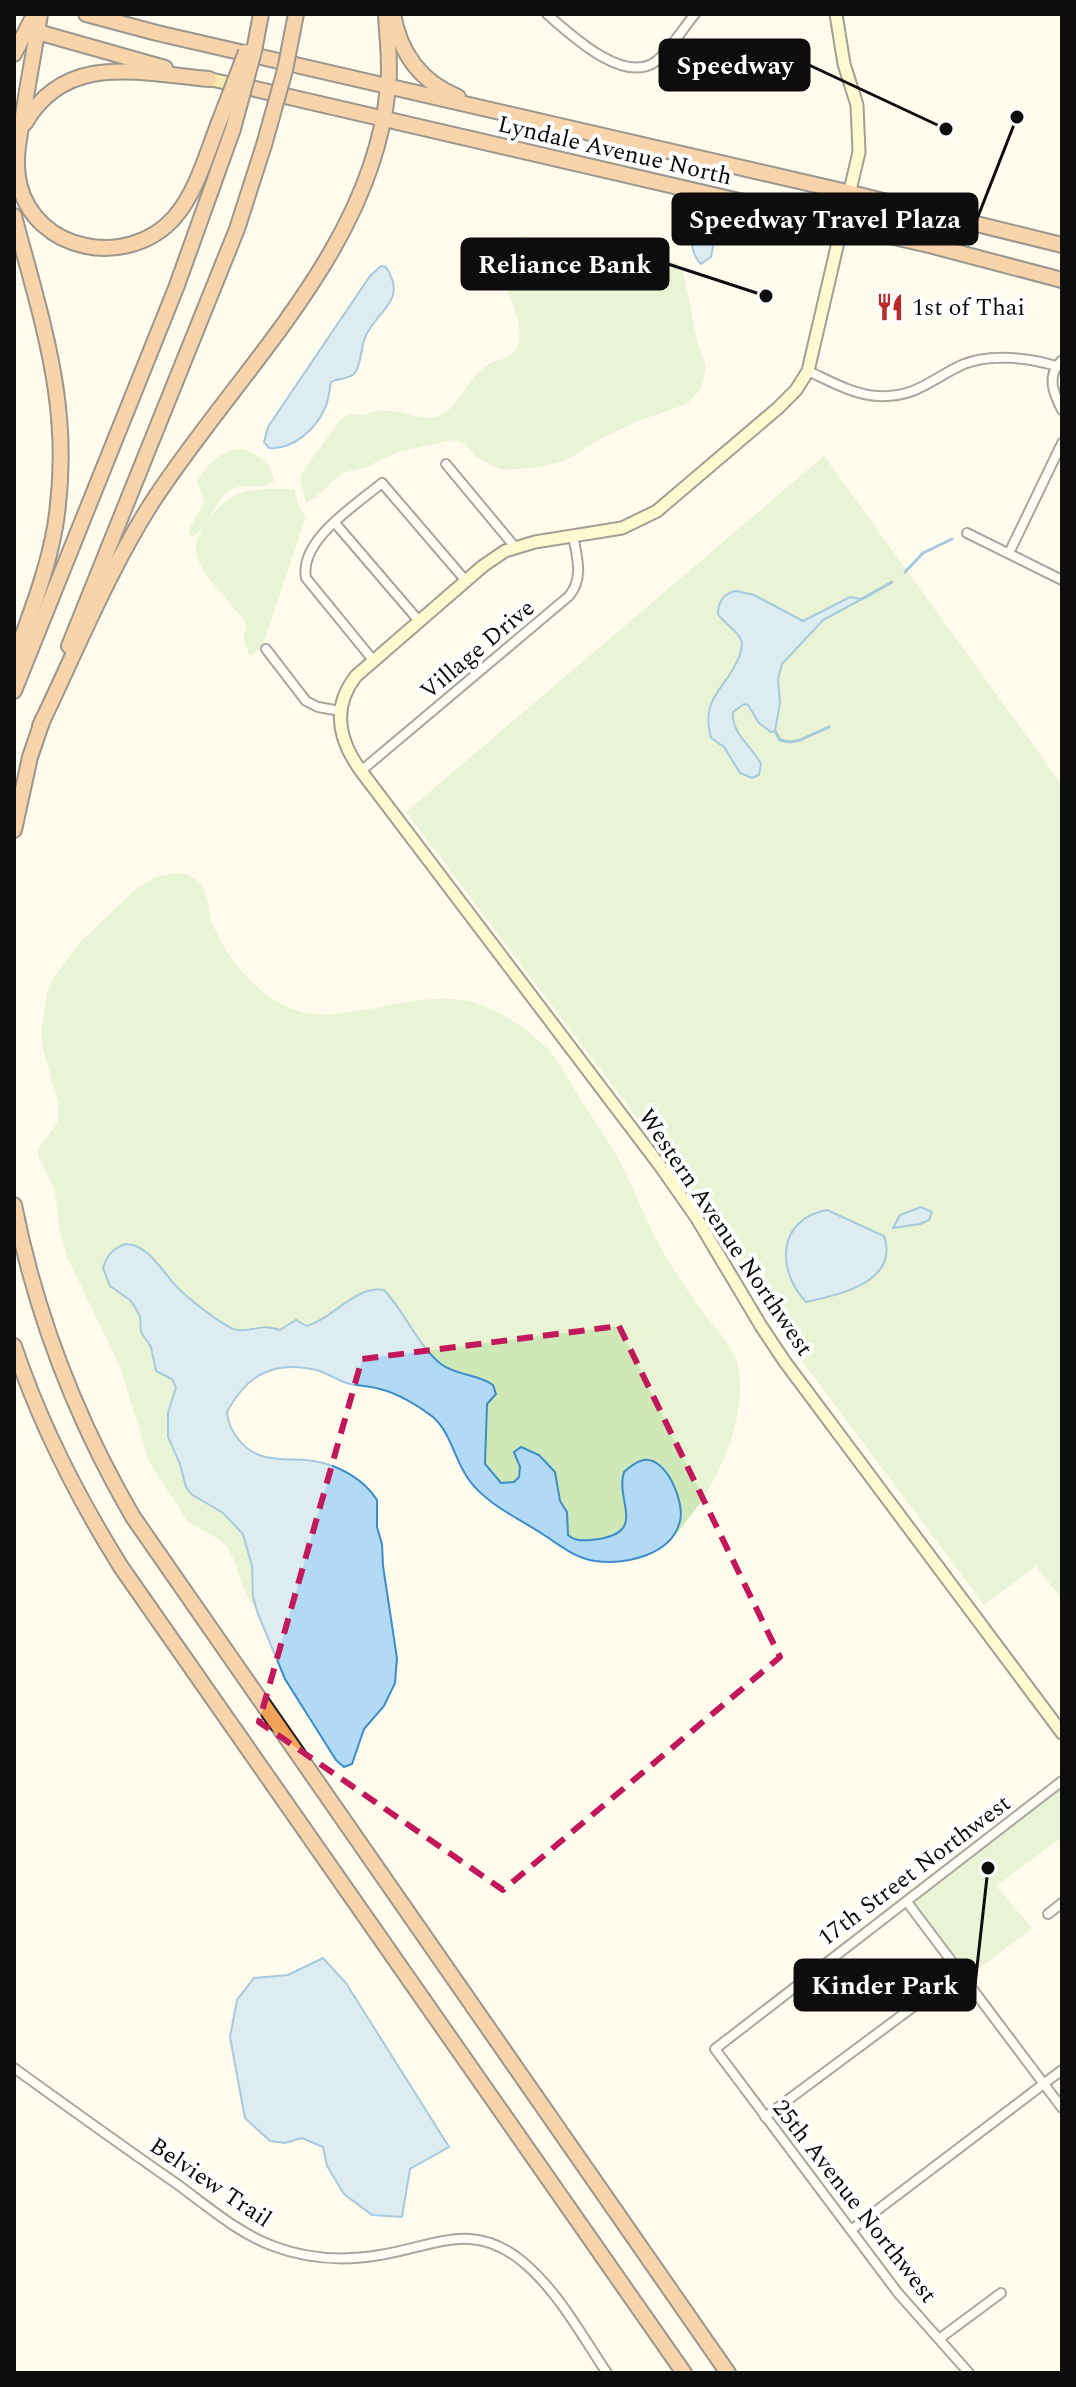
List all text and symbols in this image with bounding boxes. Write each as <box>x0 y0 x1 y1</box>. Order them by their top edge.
callout: Speedway <box>660 40 809 90</box>
text: Speedway <box>677 46 795 86</box>
street label: Lyndale Avenue North <box>494 106 736 195</box>
callout: Speedway Travel Plaza <box>673 194 977 244</box>
text: Speedway Travel Plaza <box>689 200 961 240</box>
callout: Reliance Bank <box>462 239 668 289</box>
text: Reliance Bank <box>478 245 652 285</box>
place label: 1st of Thai <box>912 290 1025 326</box>
restaurant icon: 1st of Thai <box>875 292 905 322</box>
street label: Village Drive <box>412 591 543 709</box>
street label: Western Avenue Northwest <box>629 1102 822 1364</box>
street label: 17th Street Northwest <box>810 1786 1019 1955</box>
callout: Kinder Park <box>795 1960 975 2010</box>
text: Kinder Park <box>811 1966 959 2006</box>
street label: 25th Avenue Northwest <box>763 2092 945 2311</box>
street label: Belview Trail <box>142 2128 279 2237</box>

